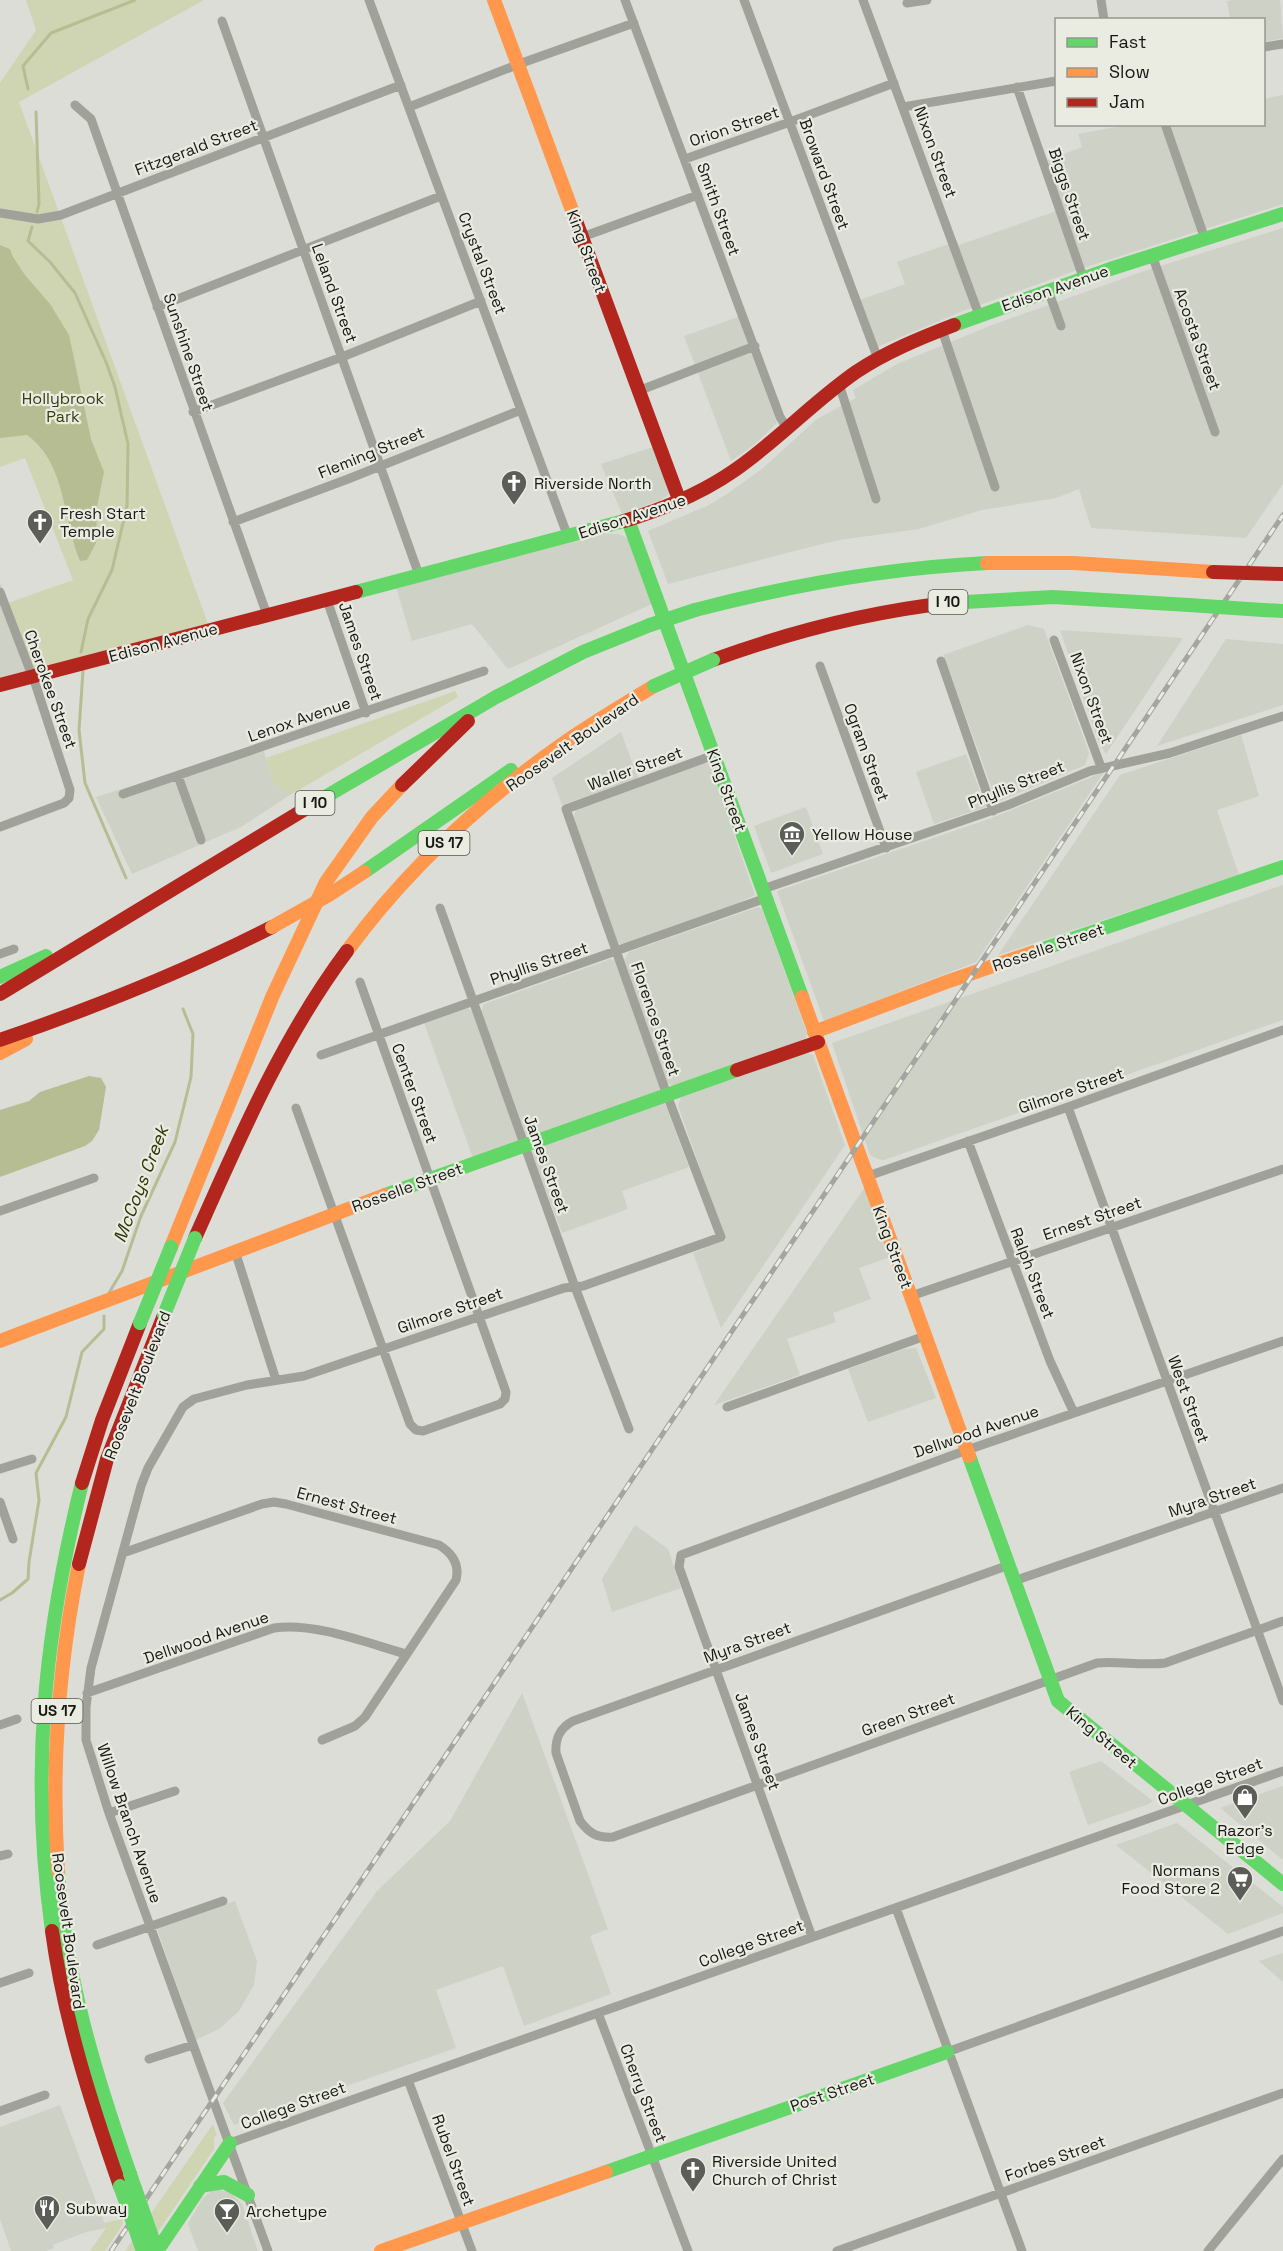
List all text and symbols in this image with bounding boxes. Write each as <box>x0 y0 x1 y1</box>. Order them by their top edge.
legend <box>1055 18 1265 126</box>
text: Fast <box>1109 30 1146 53</box>
text: Slow <box>1109 60 1150 83</box>
text: Jam <box>1109 90 1145 113</box>
street label: Orion Street <box>687 101 782 152</box>
street label: Nixon Street <box>909 103 962 201</box>
street label: Fitzgerald Street <box>132 114 261 181</box>
street label: Broward Street <box>795 116 854 233</box>
street label: Biggs Street <box>1044 145 1095 243</box>
street label: Smith Street <box>692 160 745 259</box>
street label: King Street <box>562 207 611 296</box>
street label: Crystal Street <box>453 209 512 317</box>
street label: Leland Street <box>307 241 362 346</box>
street label: Edison Avenue <box>999 260 1111 317</box>
street label: Acosta Street <box>1169 285 1226 393</box>
street label: Sunshine Street <box>158 290 219 414</box>
park label: Hollybrook Park <box>22 388 105 427</box>
street label: Fleming Street <box>315 422 427 483</box>
church icon: Riverside North <box>499 468 529 506</box>
place label: Riverside North <box>534 473 652 494</box>
street label: Edison Avenue <box>576 489 689 544</box>
place label: Fresh Start Temple <box>60 503 146 542</box>
church icon: Fresh Start Temple <box>25 507 55 545</box>
road number: I 10 <box>928 590 968 614</box>
street label: James Street <box>334 599 387 703</box>
street label: Edison Avenue <box>106 618 220 667</box>
street label: Cherokee Street <box>19 627 82 752</box>
street label: Nixon Street <box>1065 649 1118 747</box>
street label: Roosevelt Boulevard <box>502 689 643 796</box>
street label: Lenox Avenue <box>245 692 353 747</box>
street label: Ogram Street <box>839 700 894 804</box>
street label: Waller Street <box>585 742 685 795</box>
street label: King Street <box>702 746 751 835</box>
street label: Phyllis Street <box>965 756 1068 813</box>
road number: I 10 <box>296 791 334 815</box>
museum icon: Yellow House <box>777 819 807 857</box>
place label: Yellow House <box>812 824 912 845</box>
road number: US 17 <box>418 831 470 855</box>
street label: Rosselle Street <box>990 919 1107 976</box>
street label: Phyllis Street <box>487 937 591 990</box>
street label: Florence Street <box>626 959 685 1079</box>
street label: Center Street <box>387 1040 442 1146</box>
street label: Gilmore Street <box>1016 1063 1127 1118</box>
street label: James Street <box>519 1112 574 1216</box>
water label: McCoys Creek <box>108 1120 174 1245</box>
street label: Rosselle Street <box>349 1158 466 1217</box>
street label: Ernest Street <box>1040 1192 1144 1245</box>
street label: King Street <box>868 1203 917 1292</box>
street label: Ralph Street <box>1005 1224 1060 1322</box>
street label: Gilmore Street <box>395 1283 506 1338</box>
street label: Roosevelt Boulevard <box>99 1308 176 1462</box>
street label: West Street <box>1163 1352 1214 1446</box>
street label: Dellwood Avenue <box>911 1400 1042 1463</box>
street label: Myra Street <box>1165 1473 1259 1522</box>
street label: Ernest Street <box>294 1482 399 1529</box>
street label: Dellwood Avenue <box>141 1606 272 1669</box>
street label: Myra Street <box>701 1617 794 1668</box>
street label: Green Street <box>859 1688 958 1741</box>
street label: James Street <box>730 1689 785 1793</box>
road number: US 17 <box>32 1699 82 1723</box>
street label: King Street <box>1062 1701 1142 1773</box>
street label: Willow Branch Avenue <box>92 1741 167 1906</box>
street label: College Street <box>1155 1753 1266 1810</box>
shop icon: Razor's Edge <box>1230 1782 1260 1820</box>
place label: Razor's Edge <box>1217 1820 1273 1859</box>
street label: Roosevelt Boulevard <box>47 1852 90 2011</box>
place label: Normans Food Store 2 <box>1122 1860 1220 1899</box>
supermarket icon: Normans Food Store 2 <box>1225 1864 1255 1902</box>
street label: College Street <box>696 1915 807 1972</box>
street label: Cherry Street <box>615 2041 672 2146</box>
street label: Post Street <box>787 2068 877 2117</box>
street label: College Street <box>238 2077 349 2134</box>
street label: Rubel Street <box>427 2111 480 2209</box>
street label: Forbes Street <box>1002 2131 1108 2186</box>
place label: Riverside United Church of Christ <box>712 2151 837 2190</box>
church icon: Riverside United Church of Christ <box>678 2155 708 2193</box>
restaurant icon: Subway <box>32 2193 62 2231</box>
bar icon: Archetype <box>212 2196 242 2234</box>
place label: Subway <box>66 2198 127 2219</box>
place label: Archetype <box>246 2201 327 2222</box>

